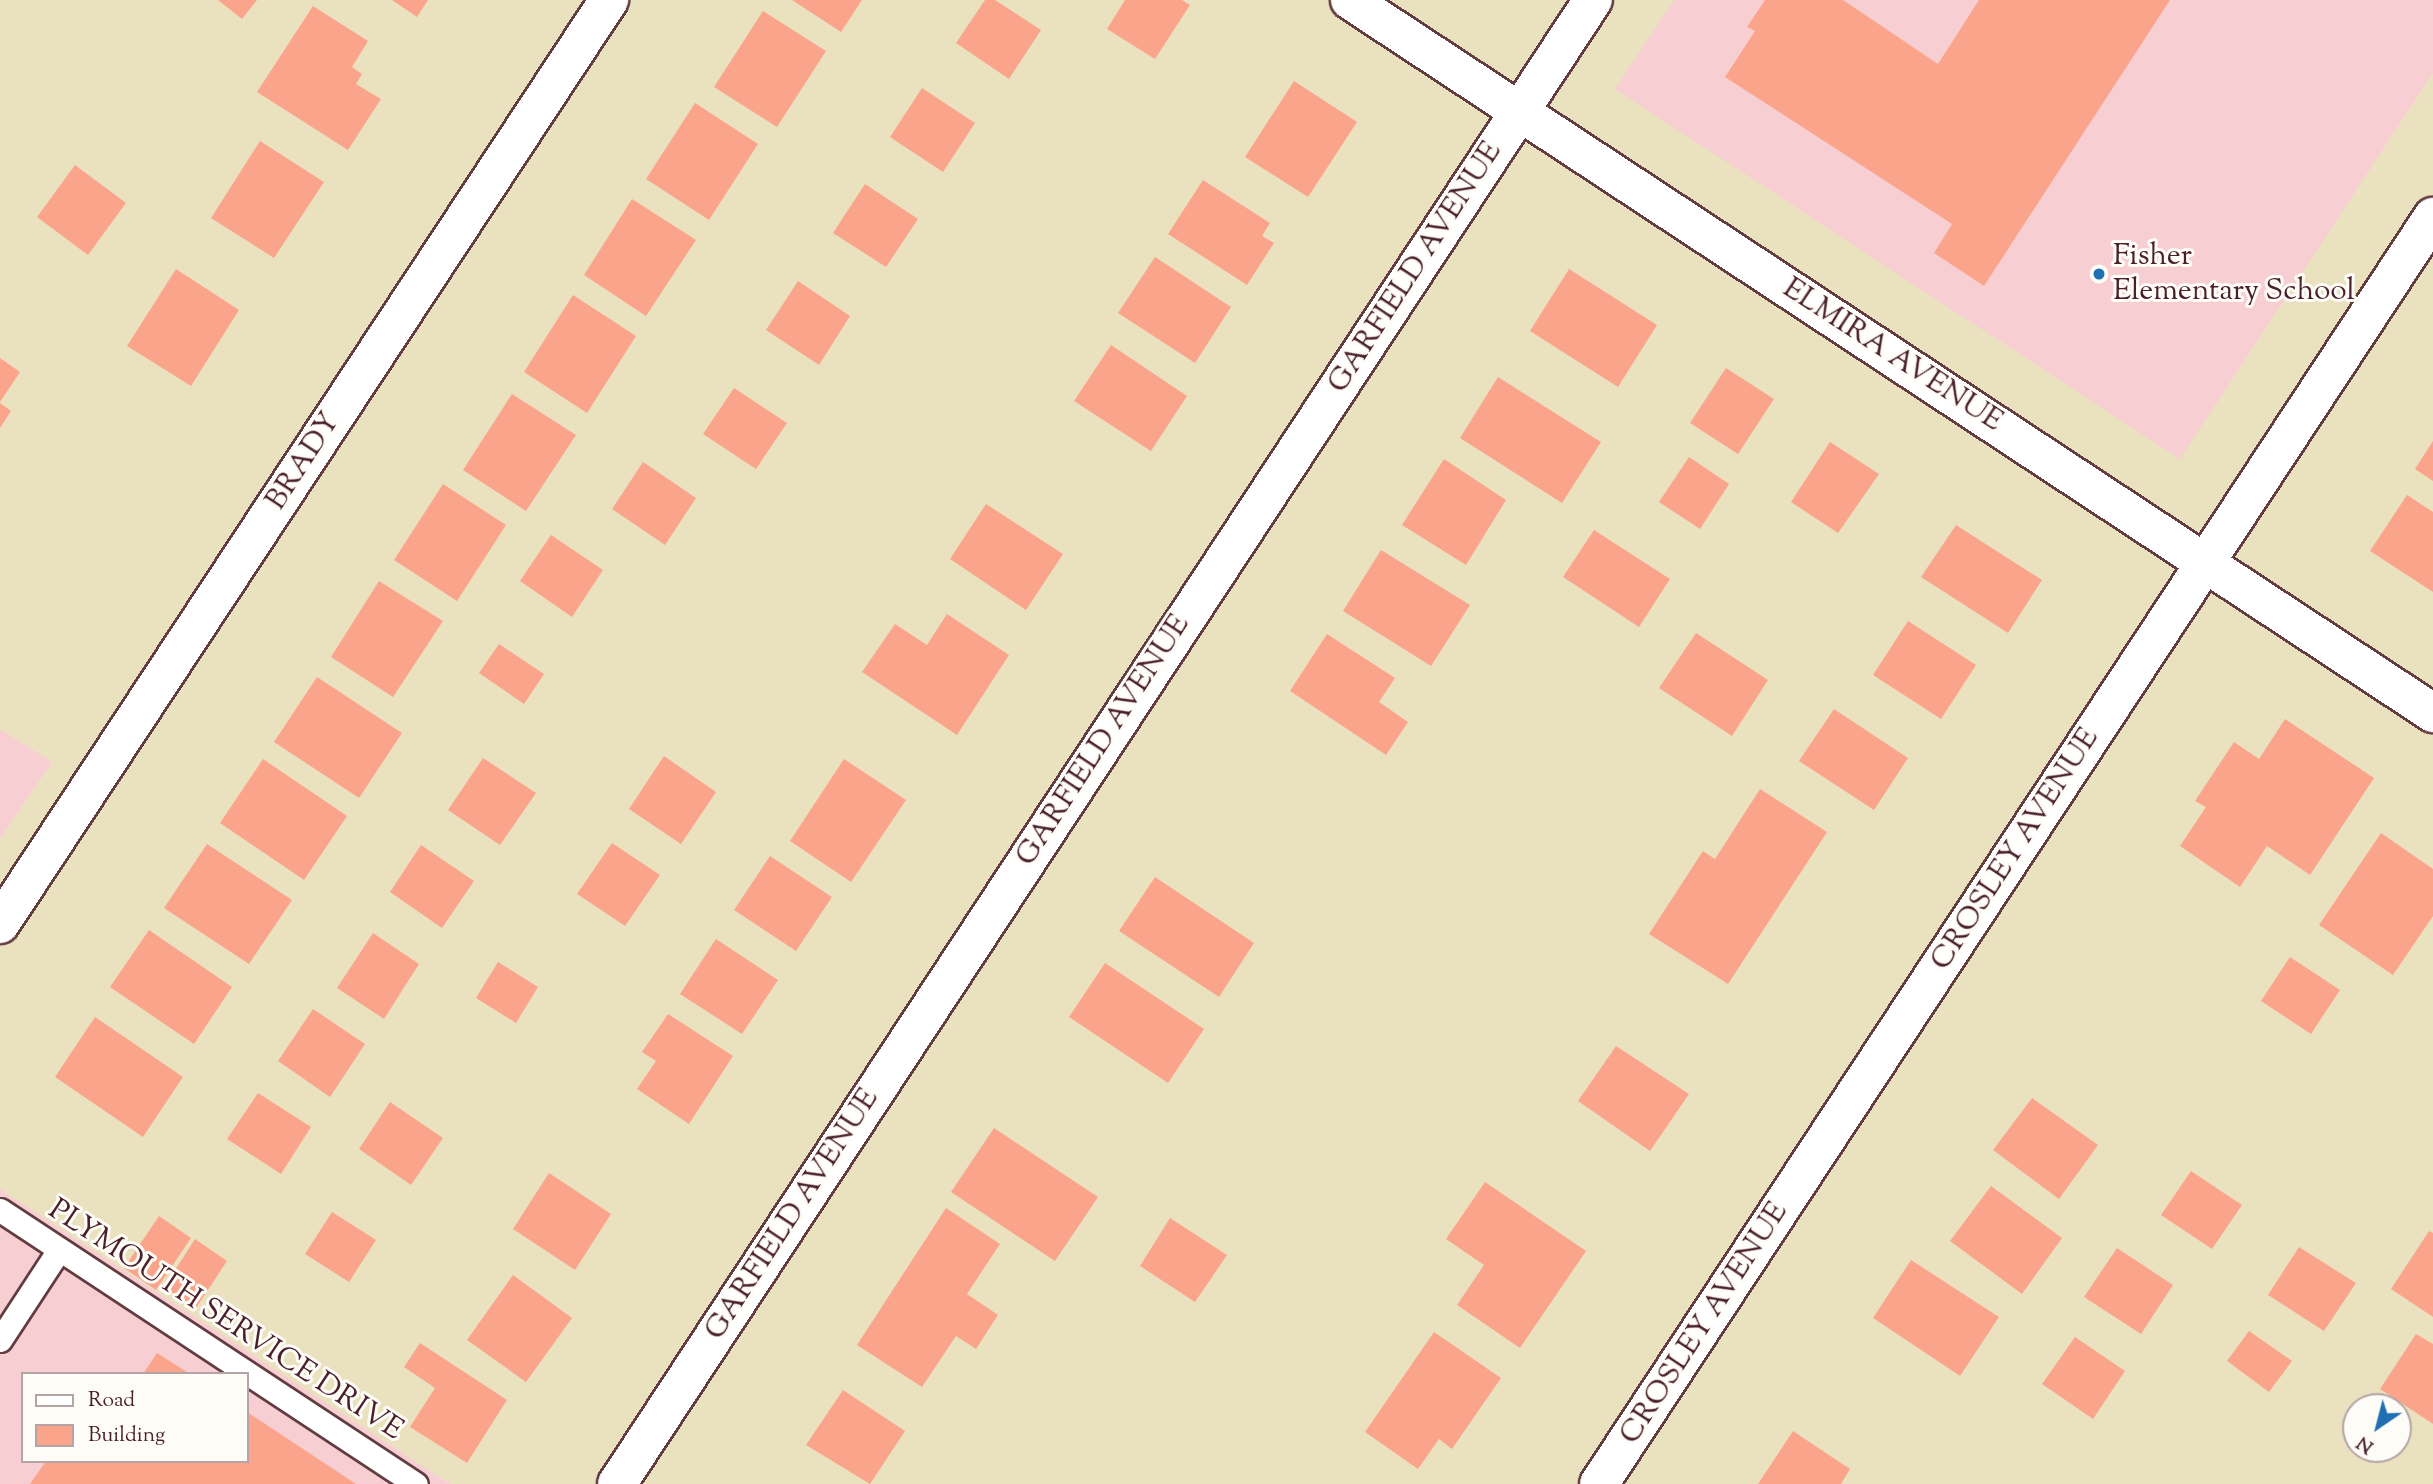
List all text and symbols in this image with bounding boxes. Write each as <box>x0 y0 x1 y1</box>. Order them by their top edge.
street label: GARFIELD AVENUE <box>1321 136 1511 400</box>
place label: Fisher Elementary School <box>2113 239 2355 310</box>
marker: Fisher Elementary School <box>2091 266 2107 282</box>
street label: ELMIRA AVENUE <box>1775 271 2009 441</box>
street label: BRADY <box>259 406 349 518</box>
street label: GARFIELD AVENUE <box>1009 609 1199 873</box>
street label: CROSLEY AVENUE <box>1924 722 2108 978</box>
street label: GARFIELD AVENUE <box>698 1083 888 1347</box>
street label: PLYMOUTH SERVICE DRIVE <box>41 1193 409 1449</box>
street label: CROSLEY AVENUE <box>1613 1196 1797 1452</box>
legend <box>21 1372 248 1463</box>
text: Road <box>88 1386 135 1416</box>
north arrow <box>2342 1393 2412 1463</box>
text: Building <box>88 1421 165 1451</box>
text: N <box>2352 1429 2380 1459</box>

